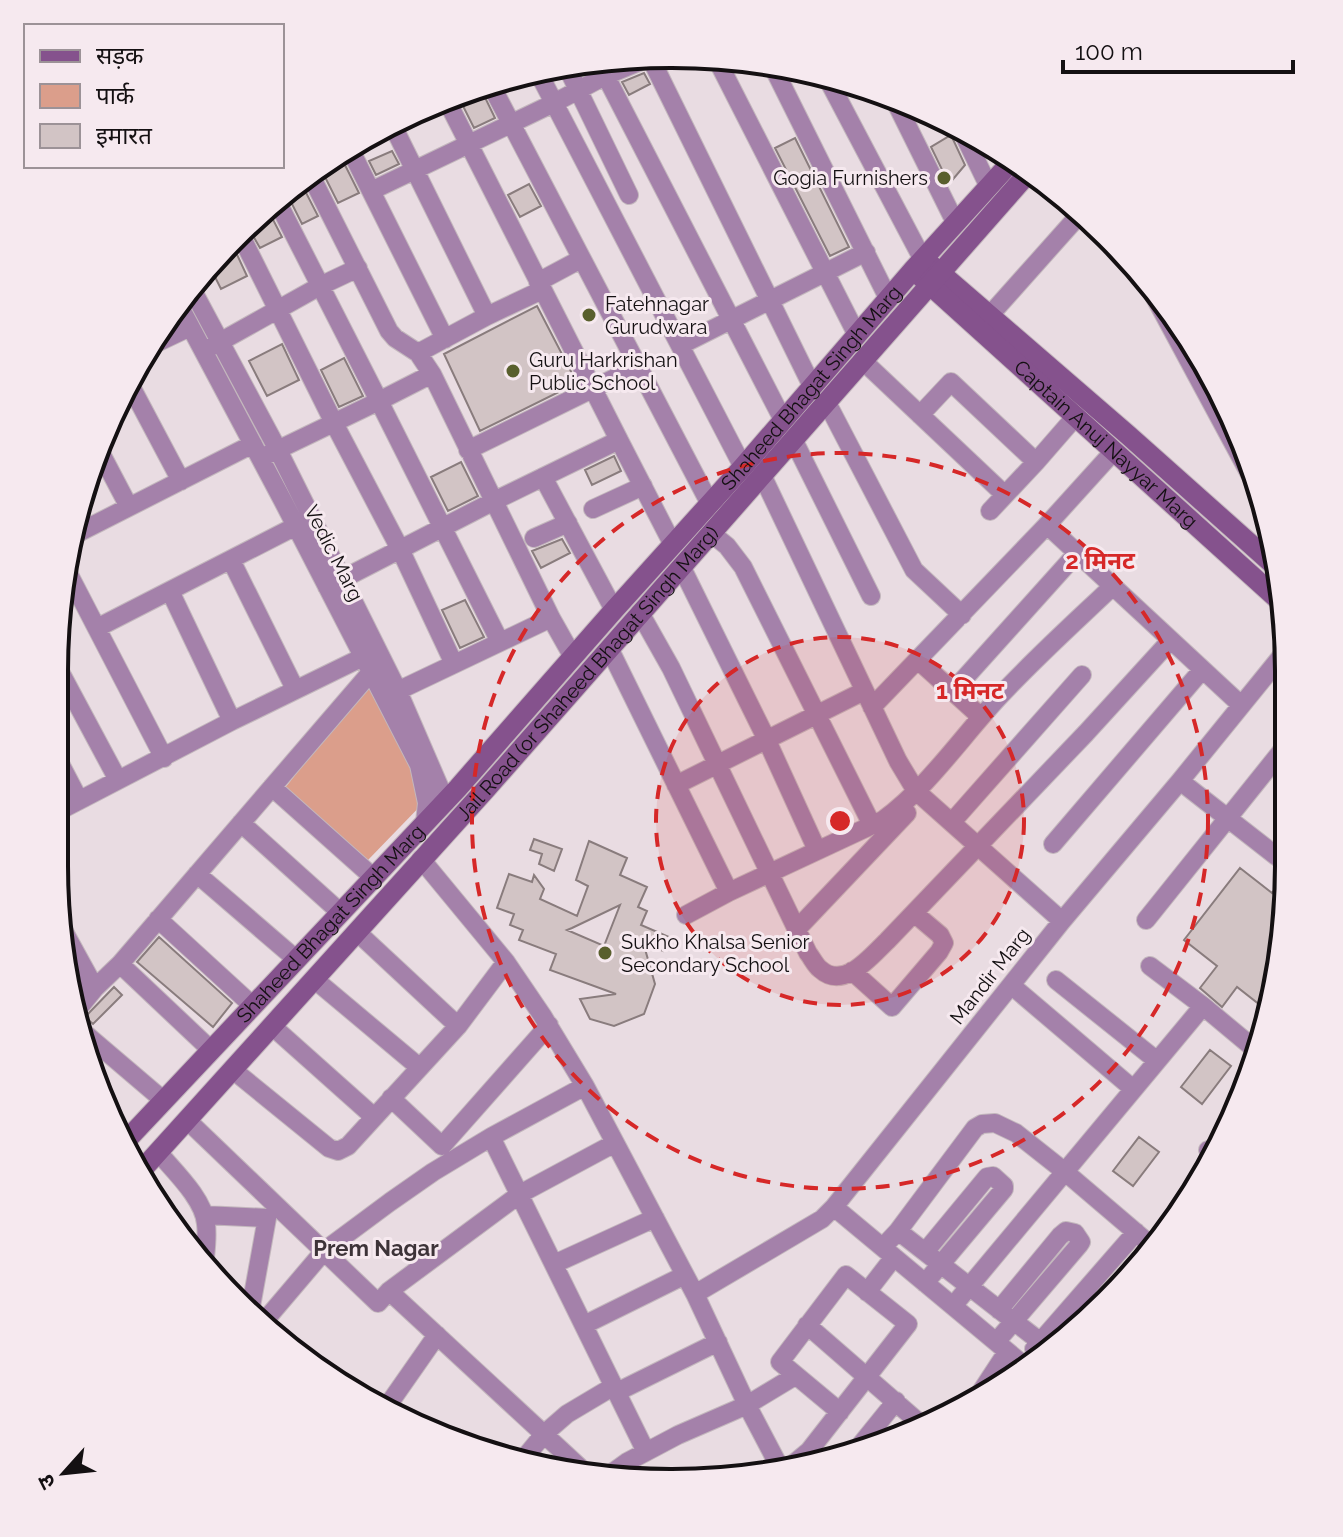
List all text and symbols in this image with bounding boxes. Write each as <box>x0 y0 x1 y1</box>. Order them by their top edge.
legend <box>24 24 284 168</box>
scale bar <box>1063 24 1293 74</box>
text: 100 m <box>1075 37 1143 66</box>
text: सड़क <box>96 41 144 70</box>
text: पार्क <box>96 81 135 110</box>
text: इमारत <box>96 121 153 150</box>
place label: Gogia Furnishers <box>773 166 928 190</box>
marker: Gogia Furnishers <box>935 169 953 187</box>
street label: Shaheed Bhagat Singh Marg <box>716 280 906 495</box>
place label: Fatehnagar Gurudwara <box>605 292 709 339</box>
marker: Fatehnagar Gurudwara <box>580 306 598 324</box>
place label: Guru Harkrishan Public School <box>529 348 678 395</box>
street label: Captain Anuj Nayyar Marg <box>1009 355 1203 533</box>
marker: Guru Harkrishan Public School <box>504 362 522 380</box>
street label: Vedic Marg <box>300 501 368 605</box>
street label: Jail Road (or Shaheed Bhagat Singh Marg) <box>451 521 724 826</box>
text: 2 मिनट <box>1065 546 1136 575</box>
text: 1 मिनट <box>936 676 1005 705</box>
centre of rings <box>826 807 854 835</box>
street label: Shaheed Bhagat Singh Marg <box>231 820 429 1028</box>
street label: Mandir Marg <box>945 923 1035 1029</box>
place label: Sukho Khalsa Senior Secondary School <box>621 930 810 977</box>
marker: Sukho Khalsa Senior Secondary School <box>596 944 614 962</box>
district label: Prem Nagar <box>313 1235 439 1261</box>
north arrow <box>24 1433 104 1513</box>
text: उ <box>31 1469 61 1494</box>

